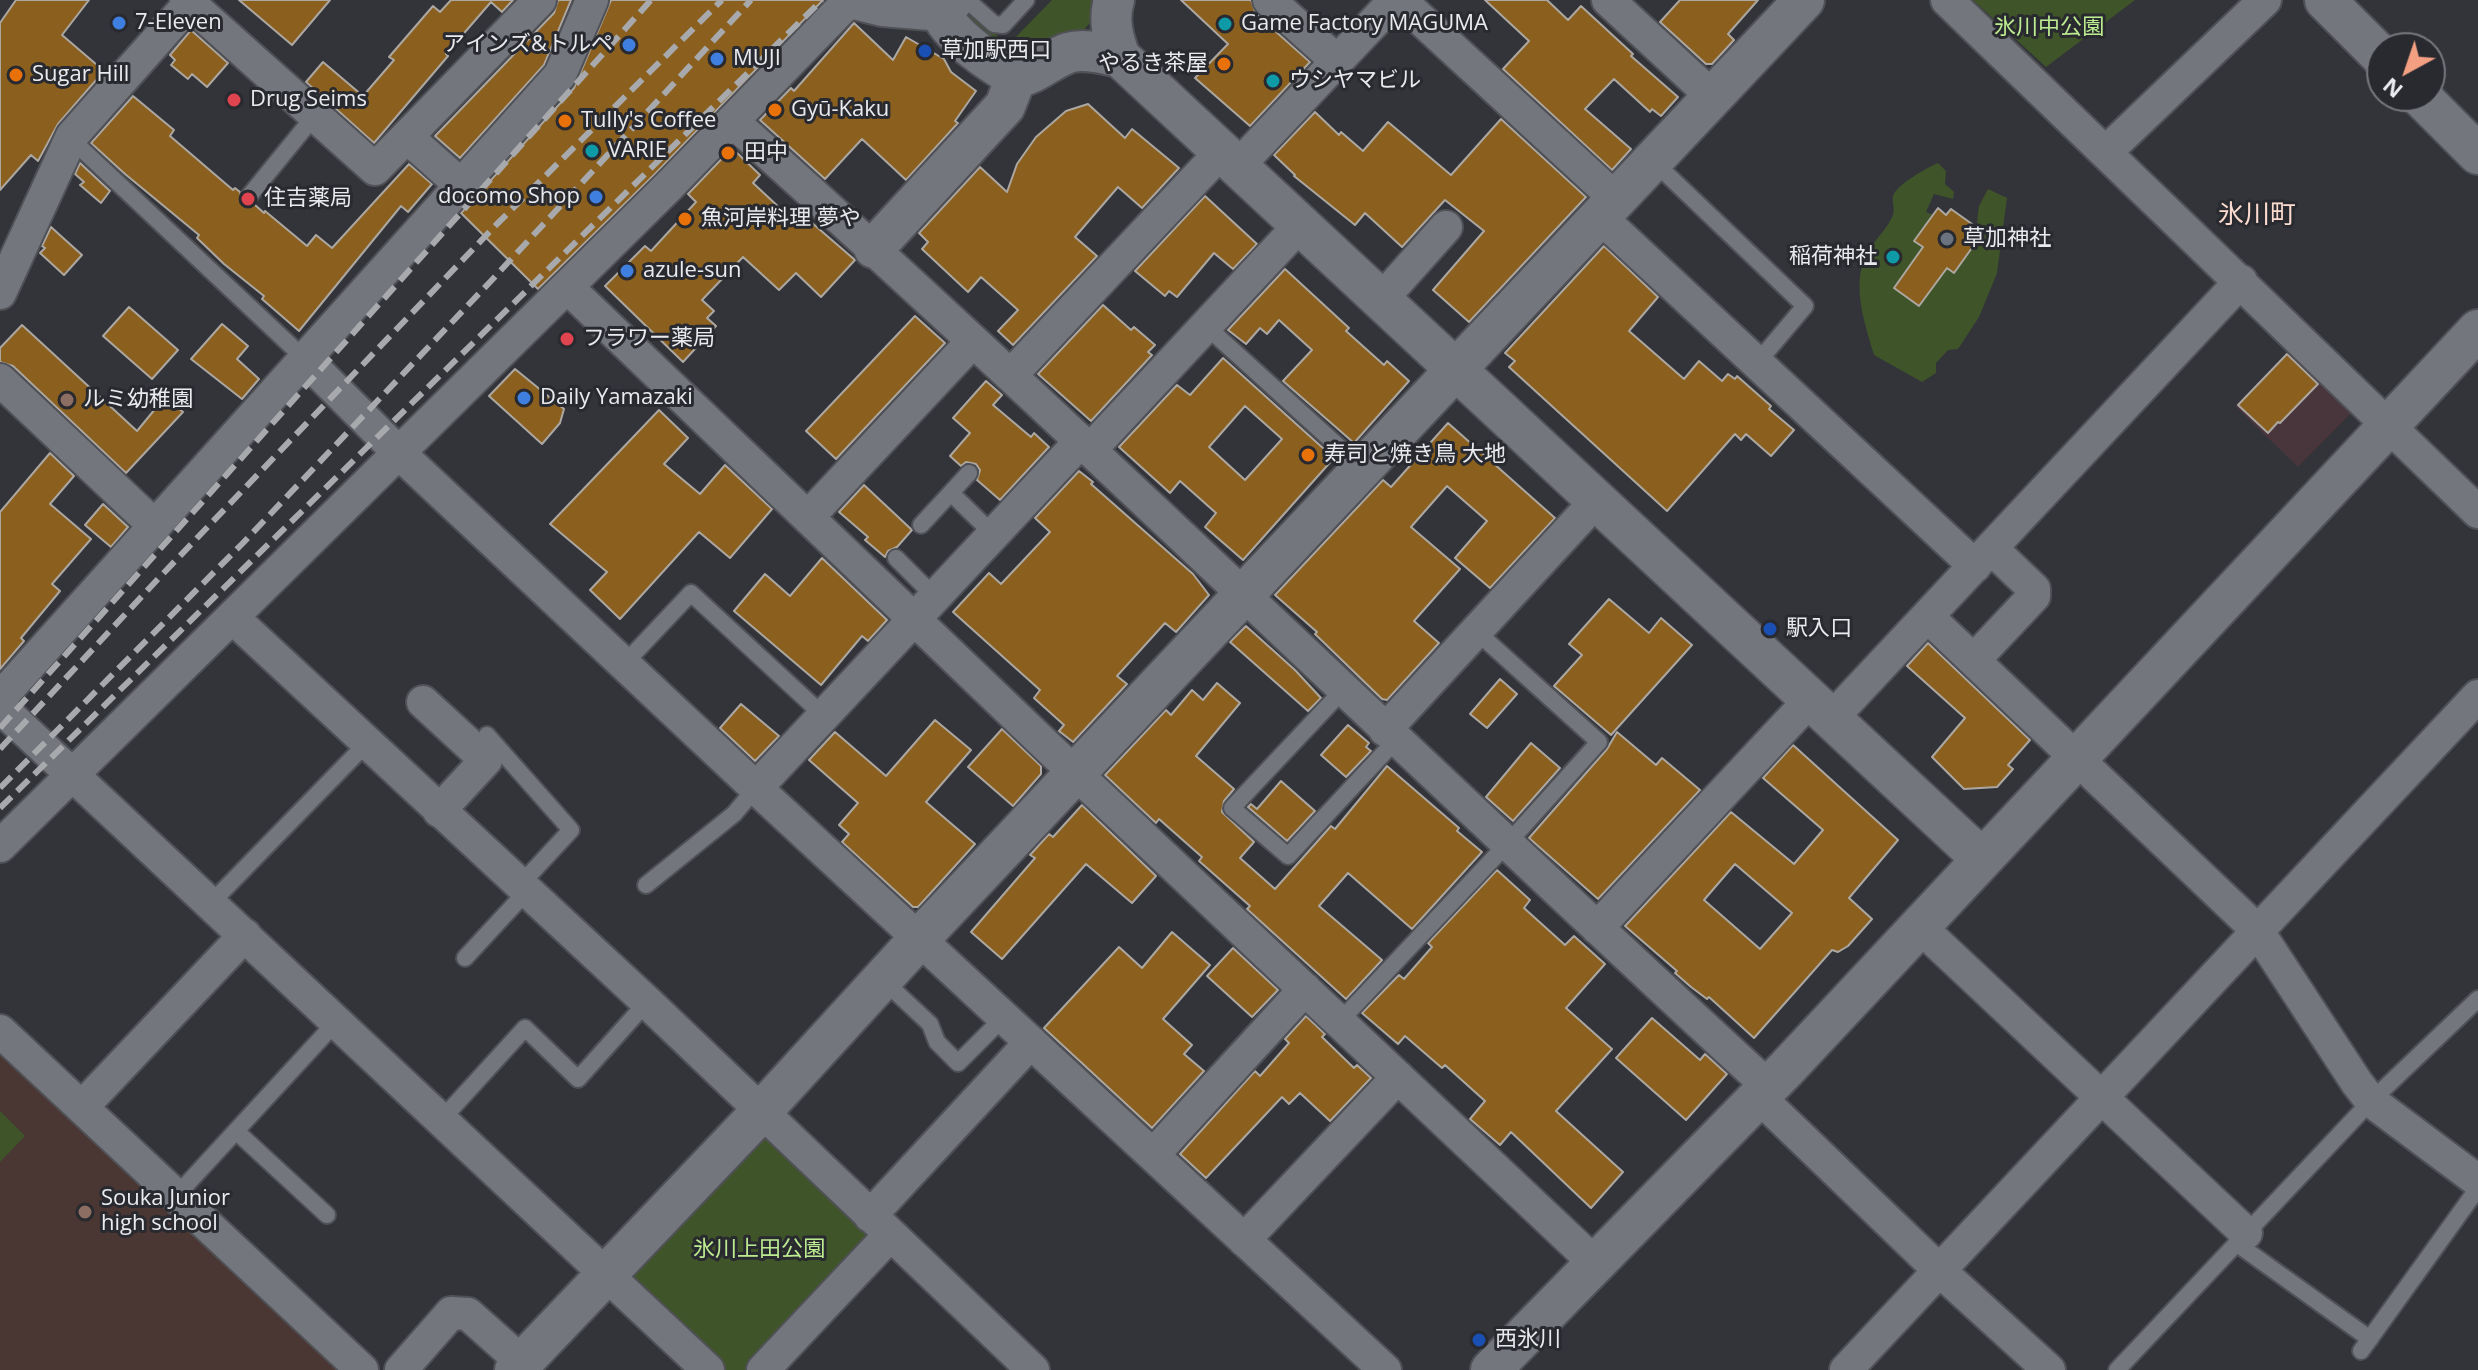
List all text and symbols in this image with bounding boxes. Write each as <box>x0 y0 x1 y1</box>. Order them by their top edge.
place label: 7-Eleven <box>135 10 222 36</box>
place label: Game Factory MAGUMA <box>1241 11 1488 37</box>
marker: 7-Eleven <box>110 14 128 32</box>
marker: Game Factory MAGUMA <box>1216 15 1234 33</box>
park label: 氷川中公園 <box>1994 15 2104 41</box>
place label: アインズ&トルペ <box>443 32 613 58</box>
north arrow <box>2366 32 2446 112</box>
marker: アインズ&トルペ <box>620 36 638 54</box>
place label: 草加駅西口 <box>941 38 1051 64</box>
marker: 草加駅西口 <box>916 42 934 60</box>
place label: MUJI <box>733 46 781 72</box>
marker: MUJI <box>708 50 726 68</box>
place label: やるき茶屋 <box>1098 51 1208 77</box>
marker: やるき茶屋 <box>1215 55 1233 73</box>
place label: Sugar Hill <box>32 62 129 88</box>
marker: Sugar Hill <box>7 66 25 84</box>
place label: ウシヤマビル <box>1289 68 1421 94</box>
marker: ウシヤマビル <box>1264 72 1282 90</box>
text: N <box>2375 72 2408 106</box>
place label: Drug Seims <box>250 87 367 113</box>
marker: Drug Seims <box>225 91 243 109</box>
place label: Gyū-Kaku <box>791 97 889 123</box>
marker: Gyū-Kaku <box>766 101 784 119</box>
place label: Tully's Coffee <box>581 108 716 134</box>
marker: Tully's Coffee <box>556 112 574 130</box>
place label: VARIE <box>608 138 667 164</box>
place label: 田中 <box>744 140 788 166</box>
marker: VARIE <box>583 142 601 160</box>
marker: 田中 <box>719 144 737 162</box>
place label: docomo Shop <box>438 184 580 210</box>
place label: 住吉薬局 <box>264 186 352 212</box>
marker: docomo Shop <box>587 188 605 206</box>
marker: 住吉薬局 <box>239 190 257 208</box>
district label: 氷川町 <box>2218 200 2296 232</box>
place label: 魚河岸料理 夢や <box>701 206 861 232</box>
marker: 魚河岸料理 夢や <box>676 210 694 228</box>
place label: 草加神社 <box>1963 226 2051 252</box>
marker: 草加神社 <box>1938 230 1956 248</box>
place label: 稲荷神社 <box>1789 244 1877 270</box>
marker: 稲荷神社 <box>1884 248 1902 266</box>
place label: azule-sun <box>643 258 741 284</box>
marker: azule-sun <box>618 262 636 280</box>
place label: フラワー薬局 <box>583 326 715 352</box>
marker: フラワー薬局 <box>558 330 576 348</box>
place label: Daily Yamazaki <box>540 385 693 411</box>
place label: ルミ幼稚園 <box>83 387 193 413</box>
marker: Daily Yamazaki <box>515 389 533 407</box>
marker: ルミ幼稚園 <box>58 391 76 409</box>
place label: 寿司と焼き鳥 大地 <box>1324 442 1506 468</box>
marker: 寿司と焼き鳥 大地 <box>1299 446 1317 464</box>
place label: 駅入口 <box>1786 616 1852 642</box>
marker: 駅入口 <box>1761 620 1779 638</box>
place label: Souka Junior high school <box>101 1186 230 1238</box>
marker: Souka Junior high school <box>76 1203 94 1221</box>
park label: 氷川上田公園 <box>693 1237 825 1263</box>
place label: 西氷川 <box>1495 1327 1561 1353</box>
marker: 西氷川 <box>1470 1331 1488 1349</box>

